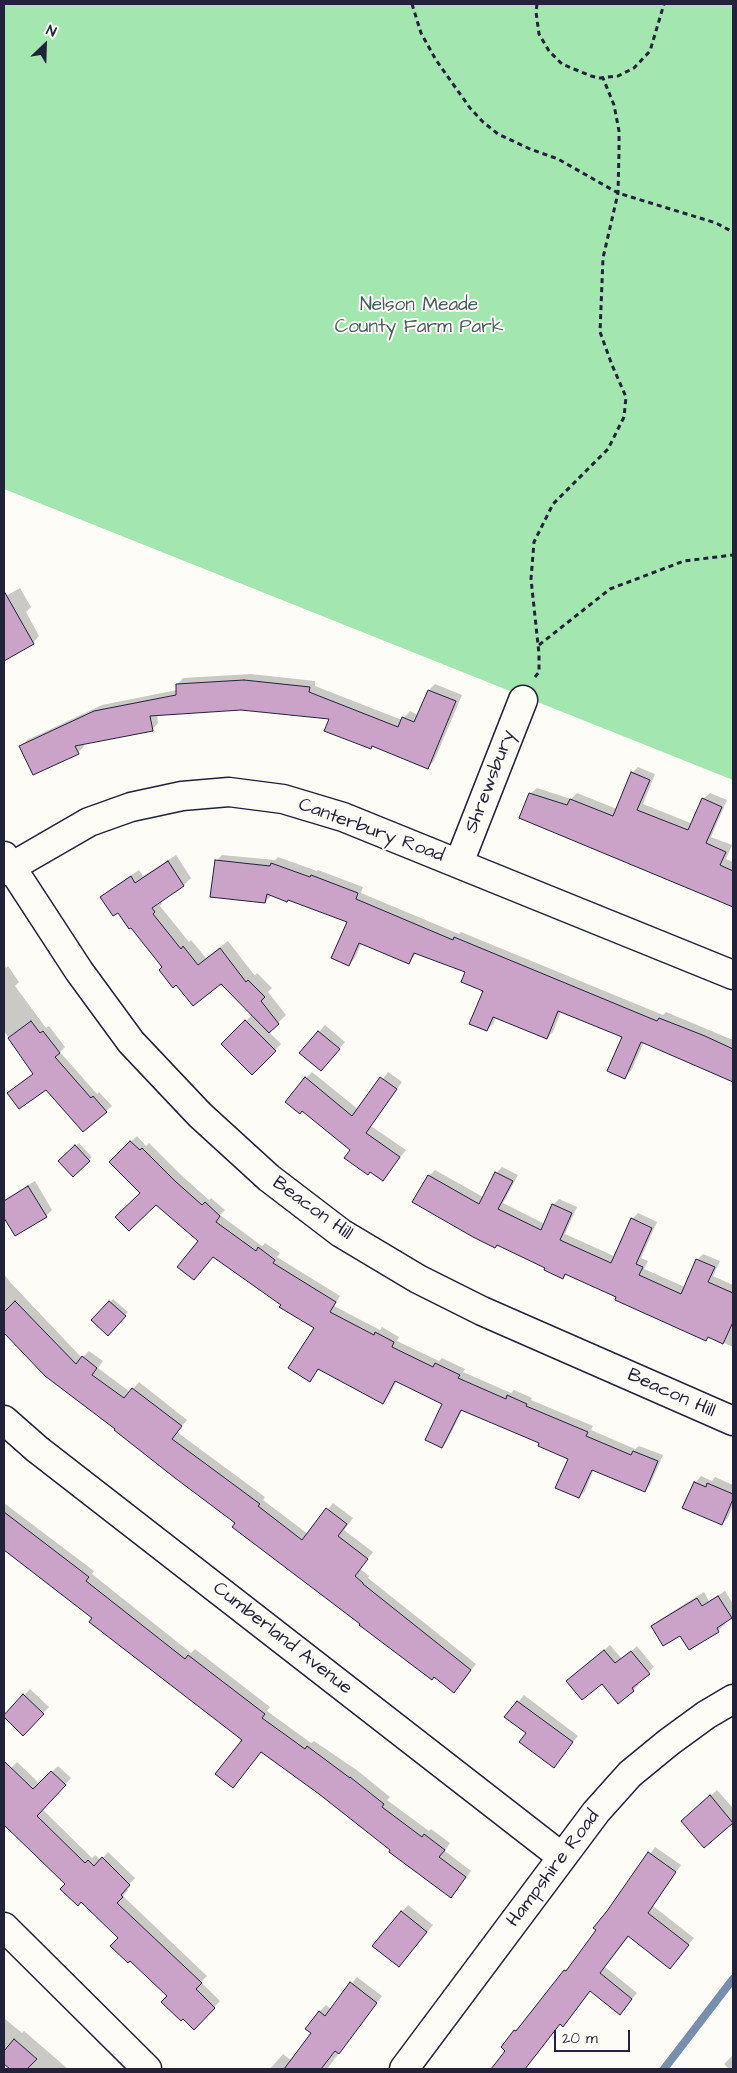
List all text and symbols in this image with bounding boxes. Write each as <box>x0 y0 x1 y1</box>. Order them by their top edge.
north arrow <box>20 20 70 70</box>
text: N <box>43 20 59 42</box>
park label: Nelson Meade County Farm Park <box>335 295 503 339</box>
street label: Shrewsbury <box>461 727 521 837</box>
street label: Canterbury Road <box>295 794 447 868</box>
street label: Beacon Hill <box>267 1172 357 1246</box>
street label: Beacon Hill <box>624 1365 718 1423</box>
street label: Cumberland Avenue <box>208 1578 356 1700</box>
street label: Hampshire Road <box>503 1806 605 1932</box>
scale bar <box>557 2020 633 2052</box>
text: 20 m <box>562 2028 598 2049</box>

